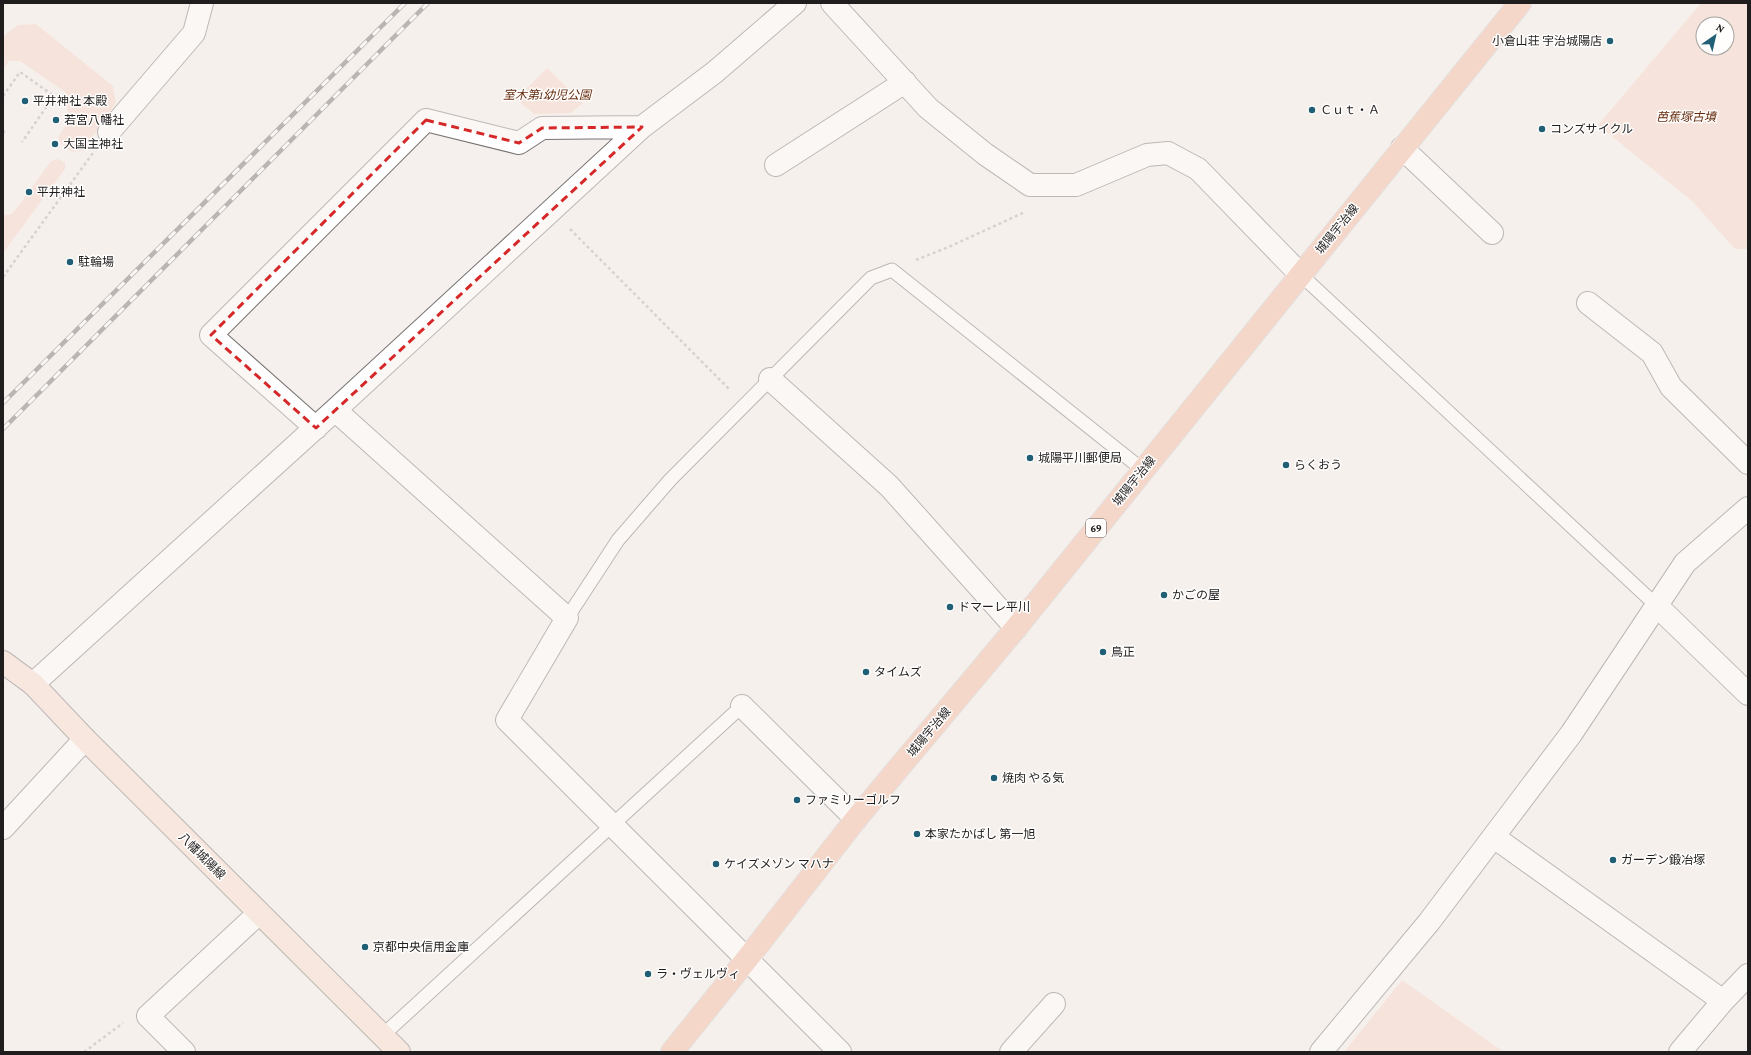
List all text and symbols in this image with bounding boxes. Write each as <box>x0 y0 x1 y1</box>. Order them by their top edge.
north arrow <box>1695 16 1735 56</box>
text: N <box>1714 21 1727 35</box>
place label: 小倉山荘 宇治城陽店 <box>1492 34 1602 48</box>
marker: 小倉山荘 宇治城陽店 <box>1605 36 1615 46</box>
park label: 室木第1幼児公園 <box>503 88 593 102</box>
place label: 平井神社 本殿 <box>33 94 107 108</box>
marker: 平井神社 本殿 <box>20 96 30 106</box>
place label: Ｃｕｔ・Ａ <box>1320 103 1380 117</box>
marker: Ｃｕｔ・Ａ <box>1307 105 1317 115</box>
park label: 芭蕉塚古墳 <box>1656 110 1718 124</box>
place label: 若宮八幡社 <box>64 113 124 127</box>
marker: 若宮八幡社 <box>51 115 61 125</box>
place label: コンズサイクル <box>1550 122 1633 136</box>
marker: コンズサイクル <box>1537 124 1547 134</box>
place label: 大国主神社 <box>63 137 123 151</box>
marker: 大国主神社 <box>50 139 60 149</box>
place label: 平井神社 <box>37 185 85 199</box>
marker: 平井神社 <box>24 187 34 197</box>
street label: 城陽宇治線 <box>1313 201 1361 257</box>
place label: 駐輪場 <box>78 255 114 269</box>
marker: 駐輪場 <box>65 257 75 267</box>
place label: 城陽平川郵便局 <box>1038 451 1122 465</box>
marker: 城陽平川郵便局 <box>1025 453 1035 463</box>
street label: 城陽宇治線 <box>1110 453 1158 509</box>
place label: らくおう <box>1294 458 1342 472</box>
marker: らくおう <box>1281 460 1291 470</box>
road number: 69 <box>1086 519 1106 537</box>
place label: かごの屋 <box>1172 588 1220 602</box>
marker: かごの屋 <box>1159 590 1169 600</box>
place label: ドマーレ平川 <box>958 600 1030 614</box>
marker: ドマーレ平川 <box>945 602 955 612</box>
place label: 鳥正 <box>1111 645 1135 659</box>
marker: 鳥正 <box>1098 647 1108 657</box>
place label: タイムズ <box>874 665 922 679</box>
marker: タイムズ <box>861 667 871 677</box>
street label: 城陽宇治線 <box>904 705 954 759</box>
place label: 焼肉 やる気 <box>1002 771 1064 785</box>
marker: 焼肉 やる気 <box>989 773 999 783</box>
place label: ファミリーゴルフ <box>805 793 901 807</box>
marker: ファミリーゴルフ <box>792 795 802 805</box>
place label: 本家たかばし 第一旭 <box>925 827 1035 841</box>
marker: 本家たかばし 第一旭 <box>912 829 922 839</box>
street label: 八幡城陽線 <box>176 830 228 882</box>
place label: ガーデン鍛冶塚 <box>1621 853 1705 867</box>
marker: ガーデン鍛冶塚 <box>1608 855 1618 865</box>
place label: ケイズメゾン マハナ <box>724 857 834 871</box>
marker: ケイズメゾン マハナ <box>711 859 721 869</box>
place label: 京都中央信用金庫 <box>373 940 469 954</box>
marker: 京都中央信用金庫 <box>360 942 370 952</box>
place label: ラ・ヴェルヴィ <box>656 967 740 981</box>
marker: ラ・ヴェルヴィ <box>643 969 653 979</box>

